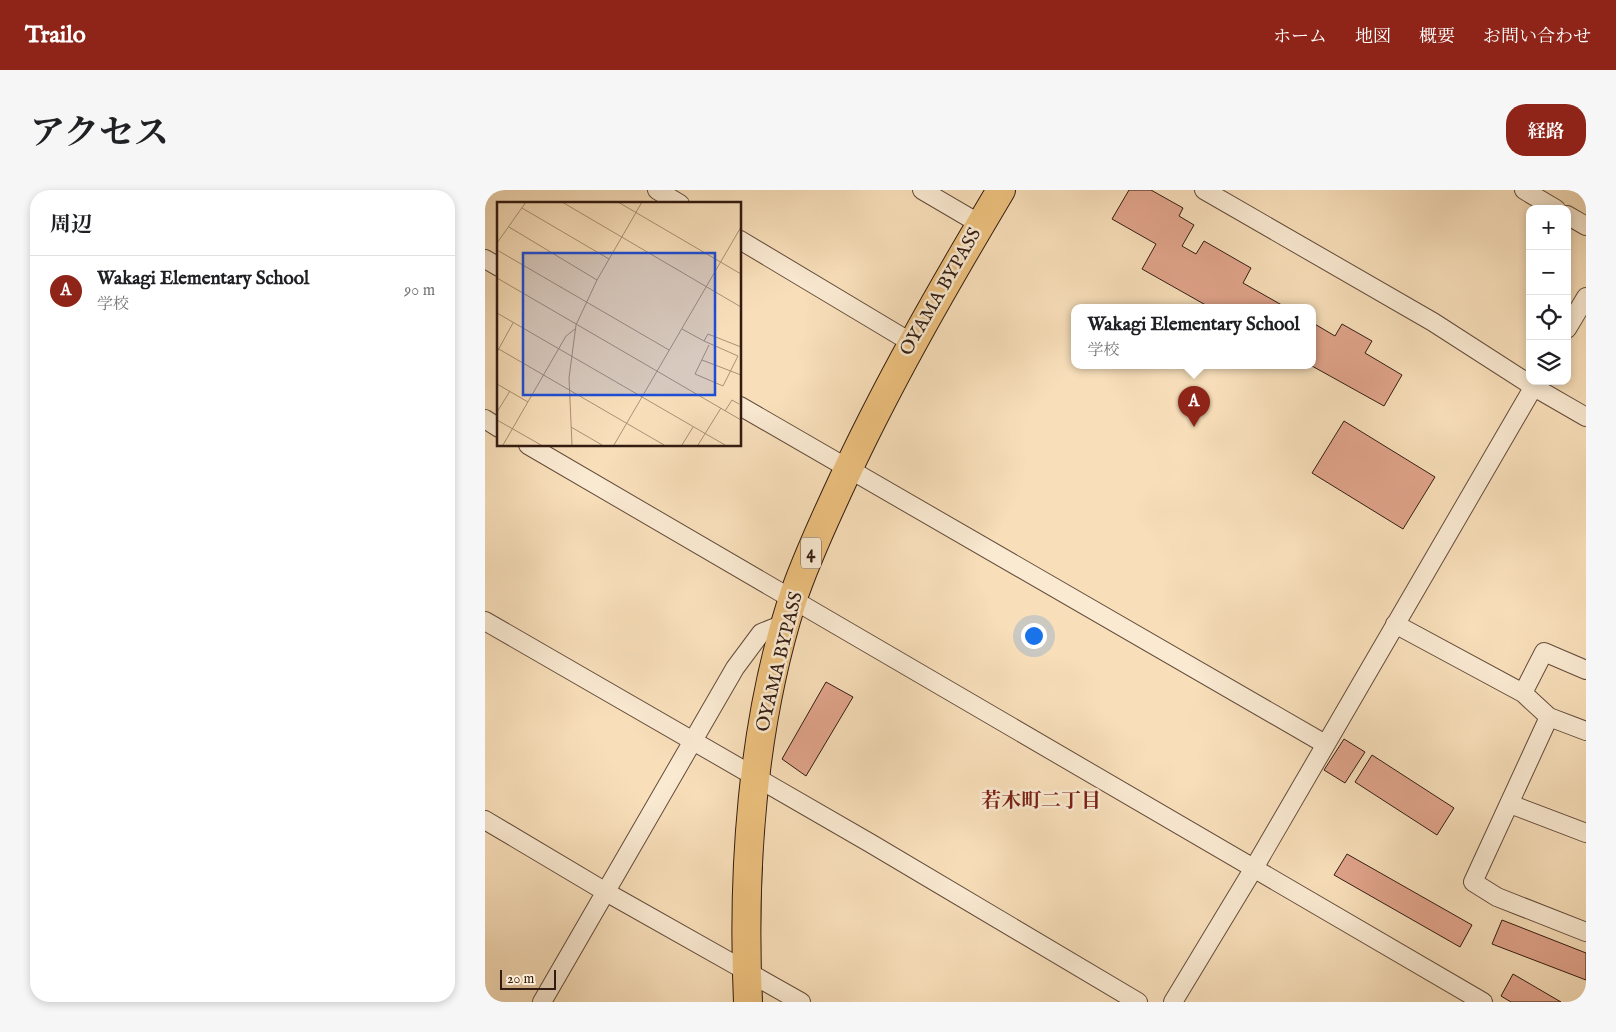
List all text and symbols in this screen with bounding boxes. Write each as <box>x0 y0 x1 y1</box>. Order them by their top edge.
text: Trailo <box>25 20 86 51</box>
text: ホーム <box>1273 26 1327 49</box>
text: 地図 <box>1355 26 1391 49</box>
text: 概要 <box>1419 26 1455 49</box>
text: お問い合わせ <box>1483 26 1591 49</box>
button: 経路 <box>1506 104 1586 156</box>
text: アクセス <box>30 112 169 157</box>
inset map <box>497 202 741 446</box>
map controls <box>1526 205 1571 385</box>
button: + <box>1526 205 1571 250</box>
text: 周辺 <box>50 212 92 239</box>
street label: OYAMA BYPASS <box>895 224 987 360</box>
button: − <box>1526 250 1571 295</box>
text: Wakagi Elementary School <box>97 267 309 291</box>
text: A <box>61 281 71 301</box>
text: 90 m <box>404 281 435 301</box>
text: 学校 <box>97 295 129 315</box>
button: locate <box>1526 295 1571 340</box>
popup <box>1071 304 1316 369</box>
text: Wakagi Elementary School <box>1087 313 1300 337</box>
button: layers <box>1526 340 1571 385</box>
text: 学校 <box>1087 341 1119 361</box>
pin: A <box>1178 386 1210 427</box>
road number: 4 <box>801 538 821 568</box>
street label: OYAMA BYPASS <box>751 589 809 735</box>
your location <box>1021 623 1047 649</box>
district label: 若木町二丁目 <box>981 789 1101 814</box>
scale bar <box>500 967 556 990</box>
text: 20 m <box>507 970 534 988</box>

